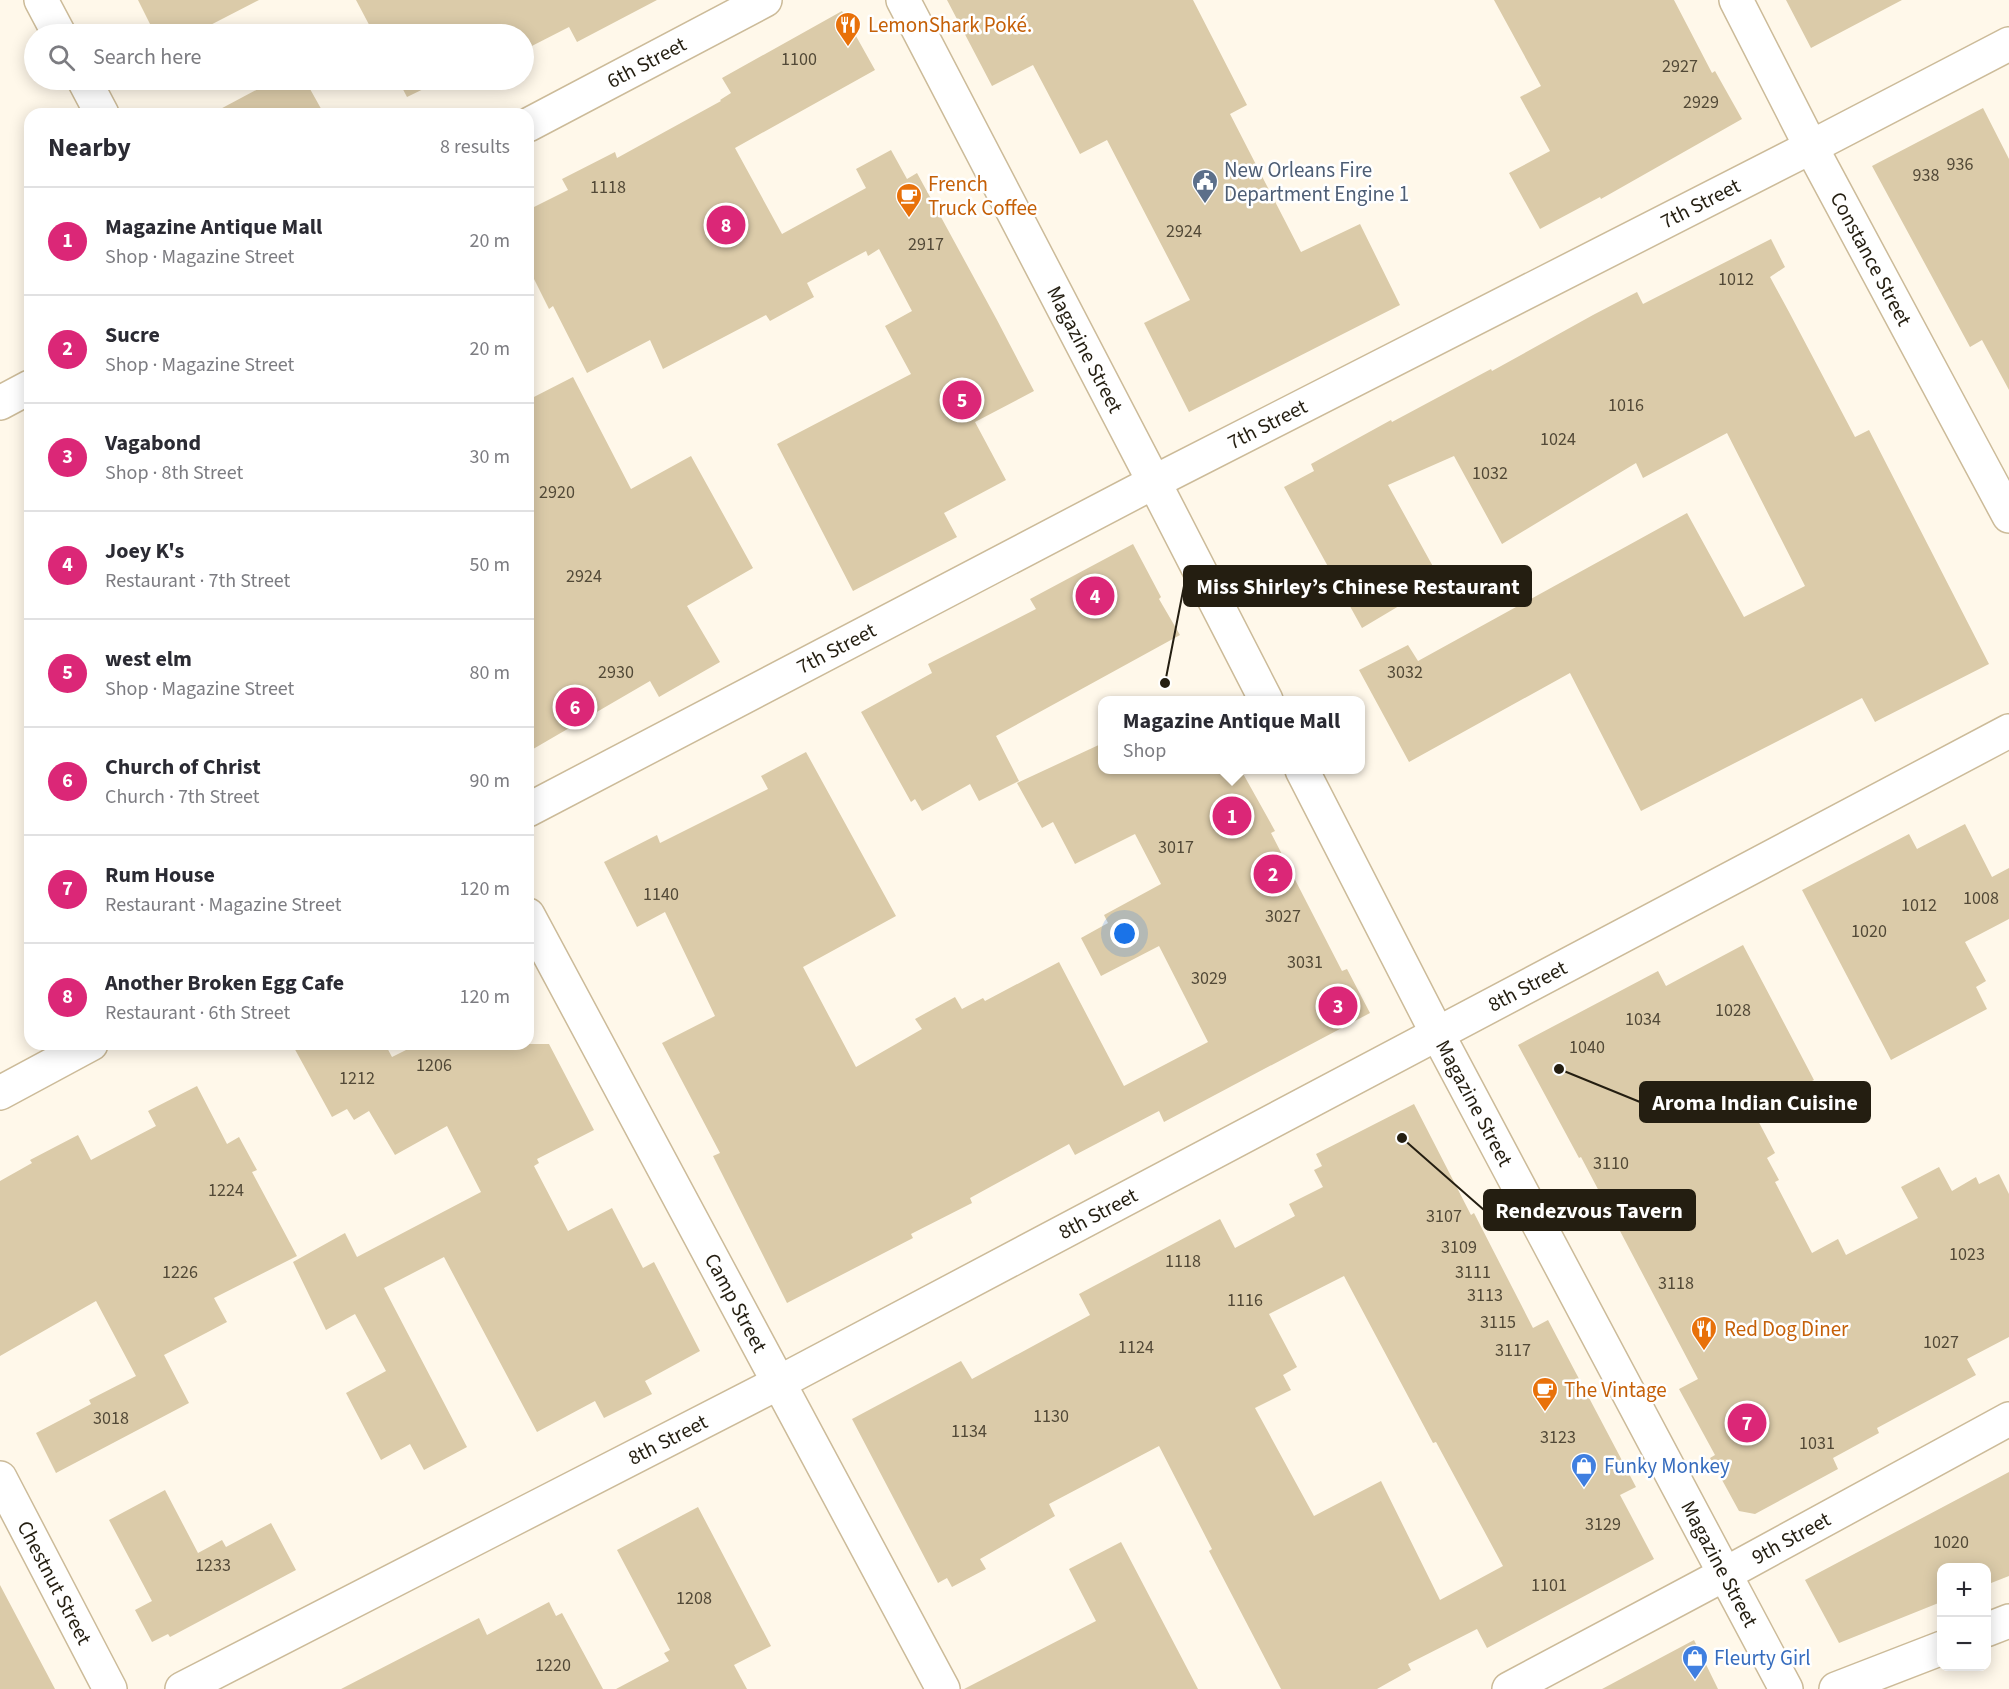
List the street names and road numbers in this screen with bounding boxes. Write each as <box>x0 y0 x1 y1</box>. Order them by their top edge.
street label: 6th Street <box>602 29 691 96</box>
street label: 7th Street <box>1655 171 1745 236</box>
street label: Constance Street <box>1823 186 1919 331</box>
street label: Magazine Street <box>1039 281 1131 418</box>
street label: 7th Street <box>1222 391 1312 457</box>
street label: 7th Street <box>791 615 881 682</box>
street label: 8th Street <box>1482 953 1572 1019</box>
street label: Magazine Street <box>1428 1034 1520 1172</box>
street label: 8th Street <box>1053 1180 1143 1247</box>
street label: Camp Street <box>697 1248 775 1358</box>
street label: 8th Street <box>623 1407 713 1473</box>
street label: Magazine Street <box>1673 1495 1765 1633</box>
street label: 9th Street <box>1746 1504 1836 1572</box>
street label: Chestnut Street <box>10 1515 99 1650</box>

